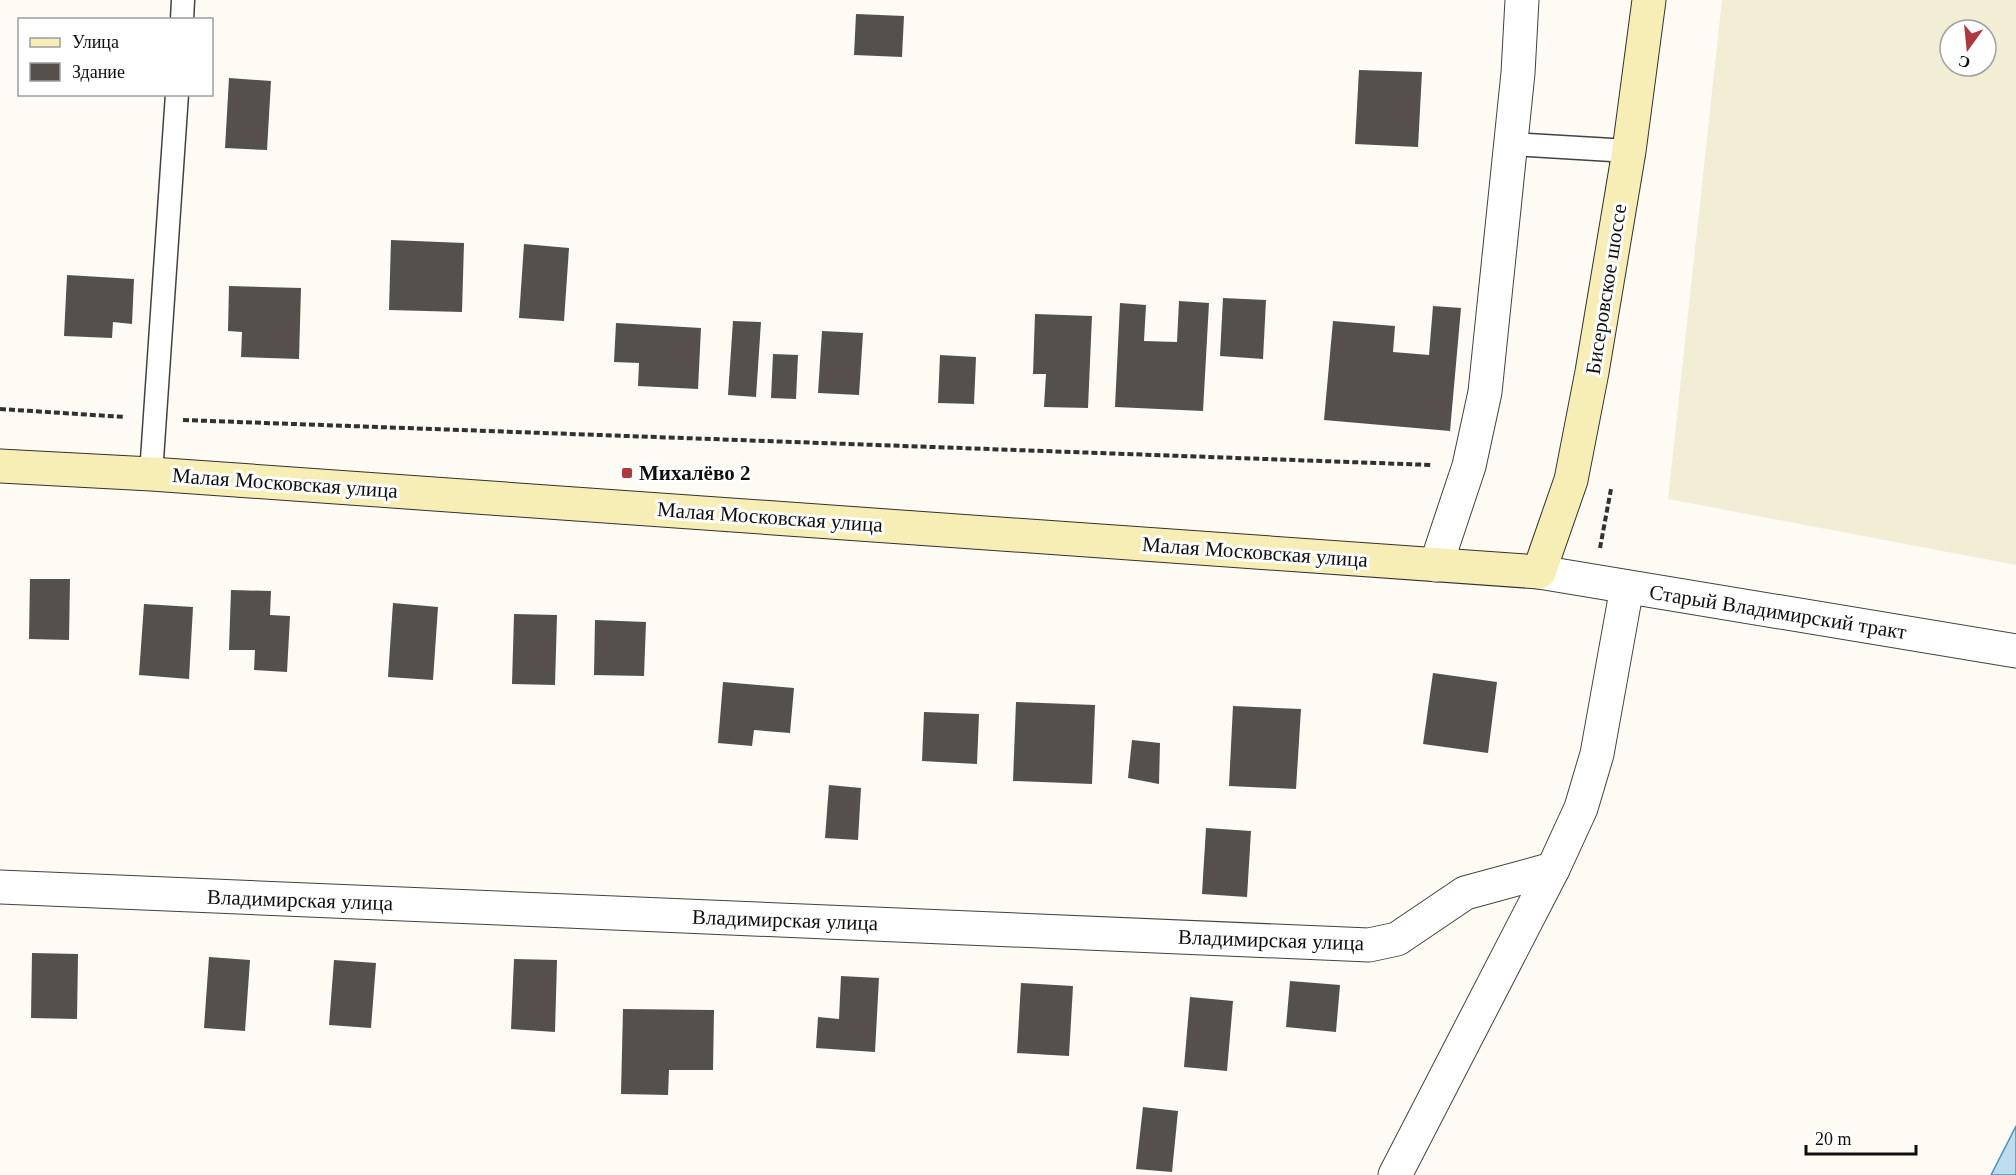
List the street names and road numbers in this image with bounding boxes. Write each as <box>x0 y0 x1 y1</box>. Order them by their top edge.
street label: Бисеровское шоссе <box>1581 202 1631 376</box>
street label: Малая Московская улица <box>171 463 399 503</box>
street label: Малая Московская улица <box>656 497 884 537</box>
street label: Малая Московская улица <box>1141 532 1369 572</box>
street label: Старый Владимирский тракт <box>1648 580 1908 644</box>
street label: Владимирская улица <box>207 885 394 915</box>
street label: Владимирская улица <box>692 905 879 935</box>
street label: Владимирская улица <box>1178 925 1365 955</box>

